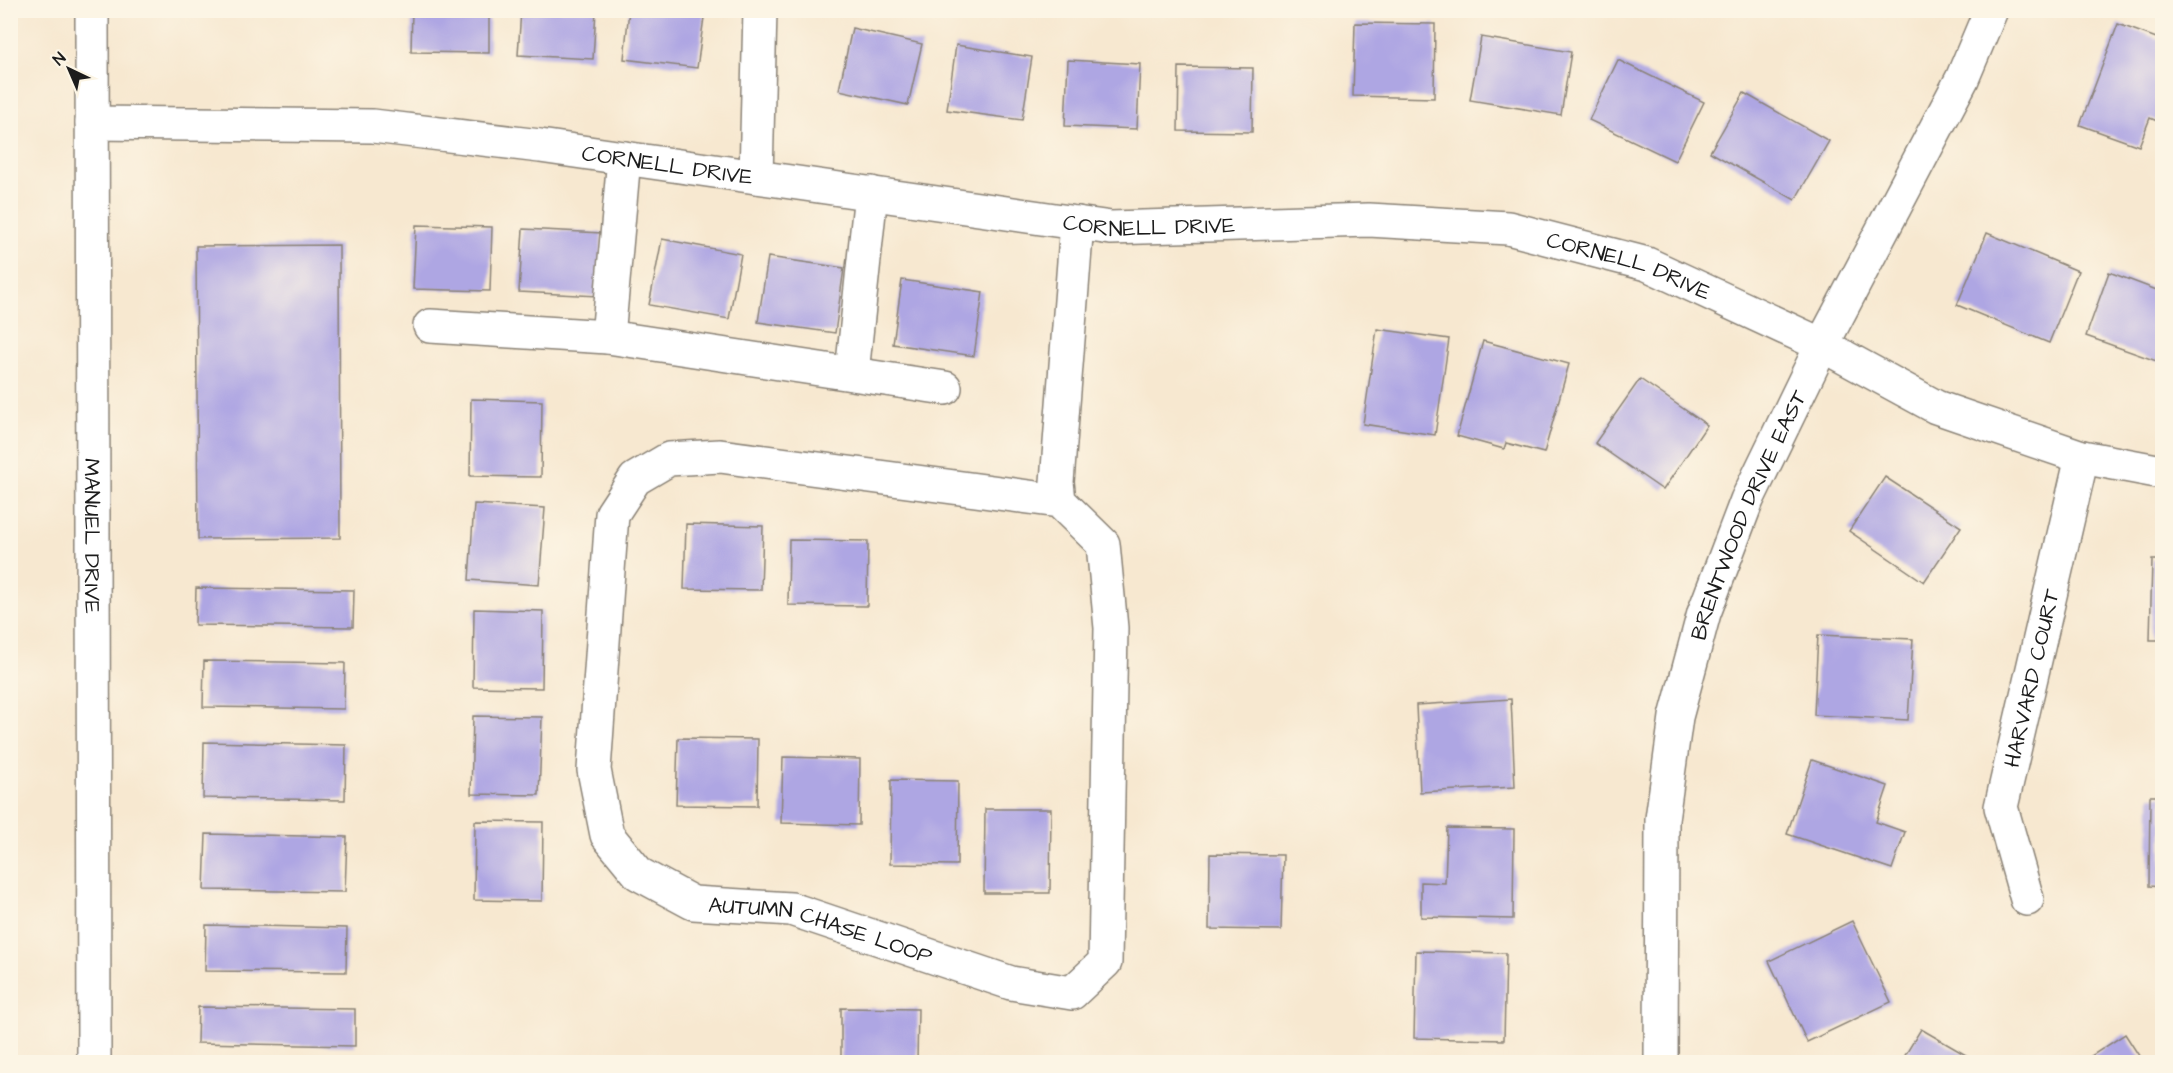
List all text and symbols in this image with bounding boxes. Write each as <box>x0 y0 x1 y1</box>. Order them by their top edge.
north arrow <box>39 39 99 99</box>
text: N <box>48 48 71 70</box>
street label: CORNELL DRIVE <box>580 138 755 193</box>
street label: CORNELL DRIVE <box>1061 207 1236 245</box>
street label: CORNELL DRIVE <box>1543 225 1716 308</box>
street label: BRENTWOOD DRIVE EAST <box>1683 385 1815 644</box>
street label: MANUEL DRIVE <box>76 458 107 614</box>
street label: HARVARD COURT <box>1997 586 2068 770</box>
street label: AUTUMN CHASE LOOP <box>707 890 936 972</box>

